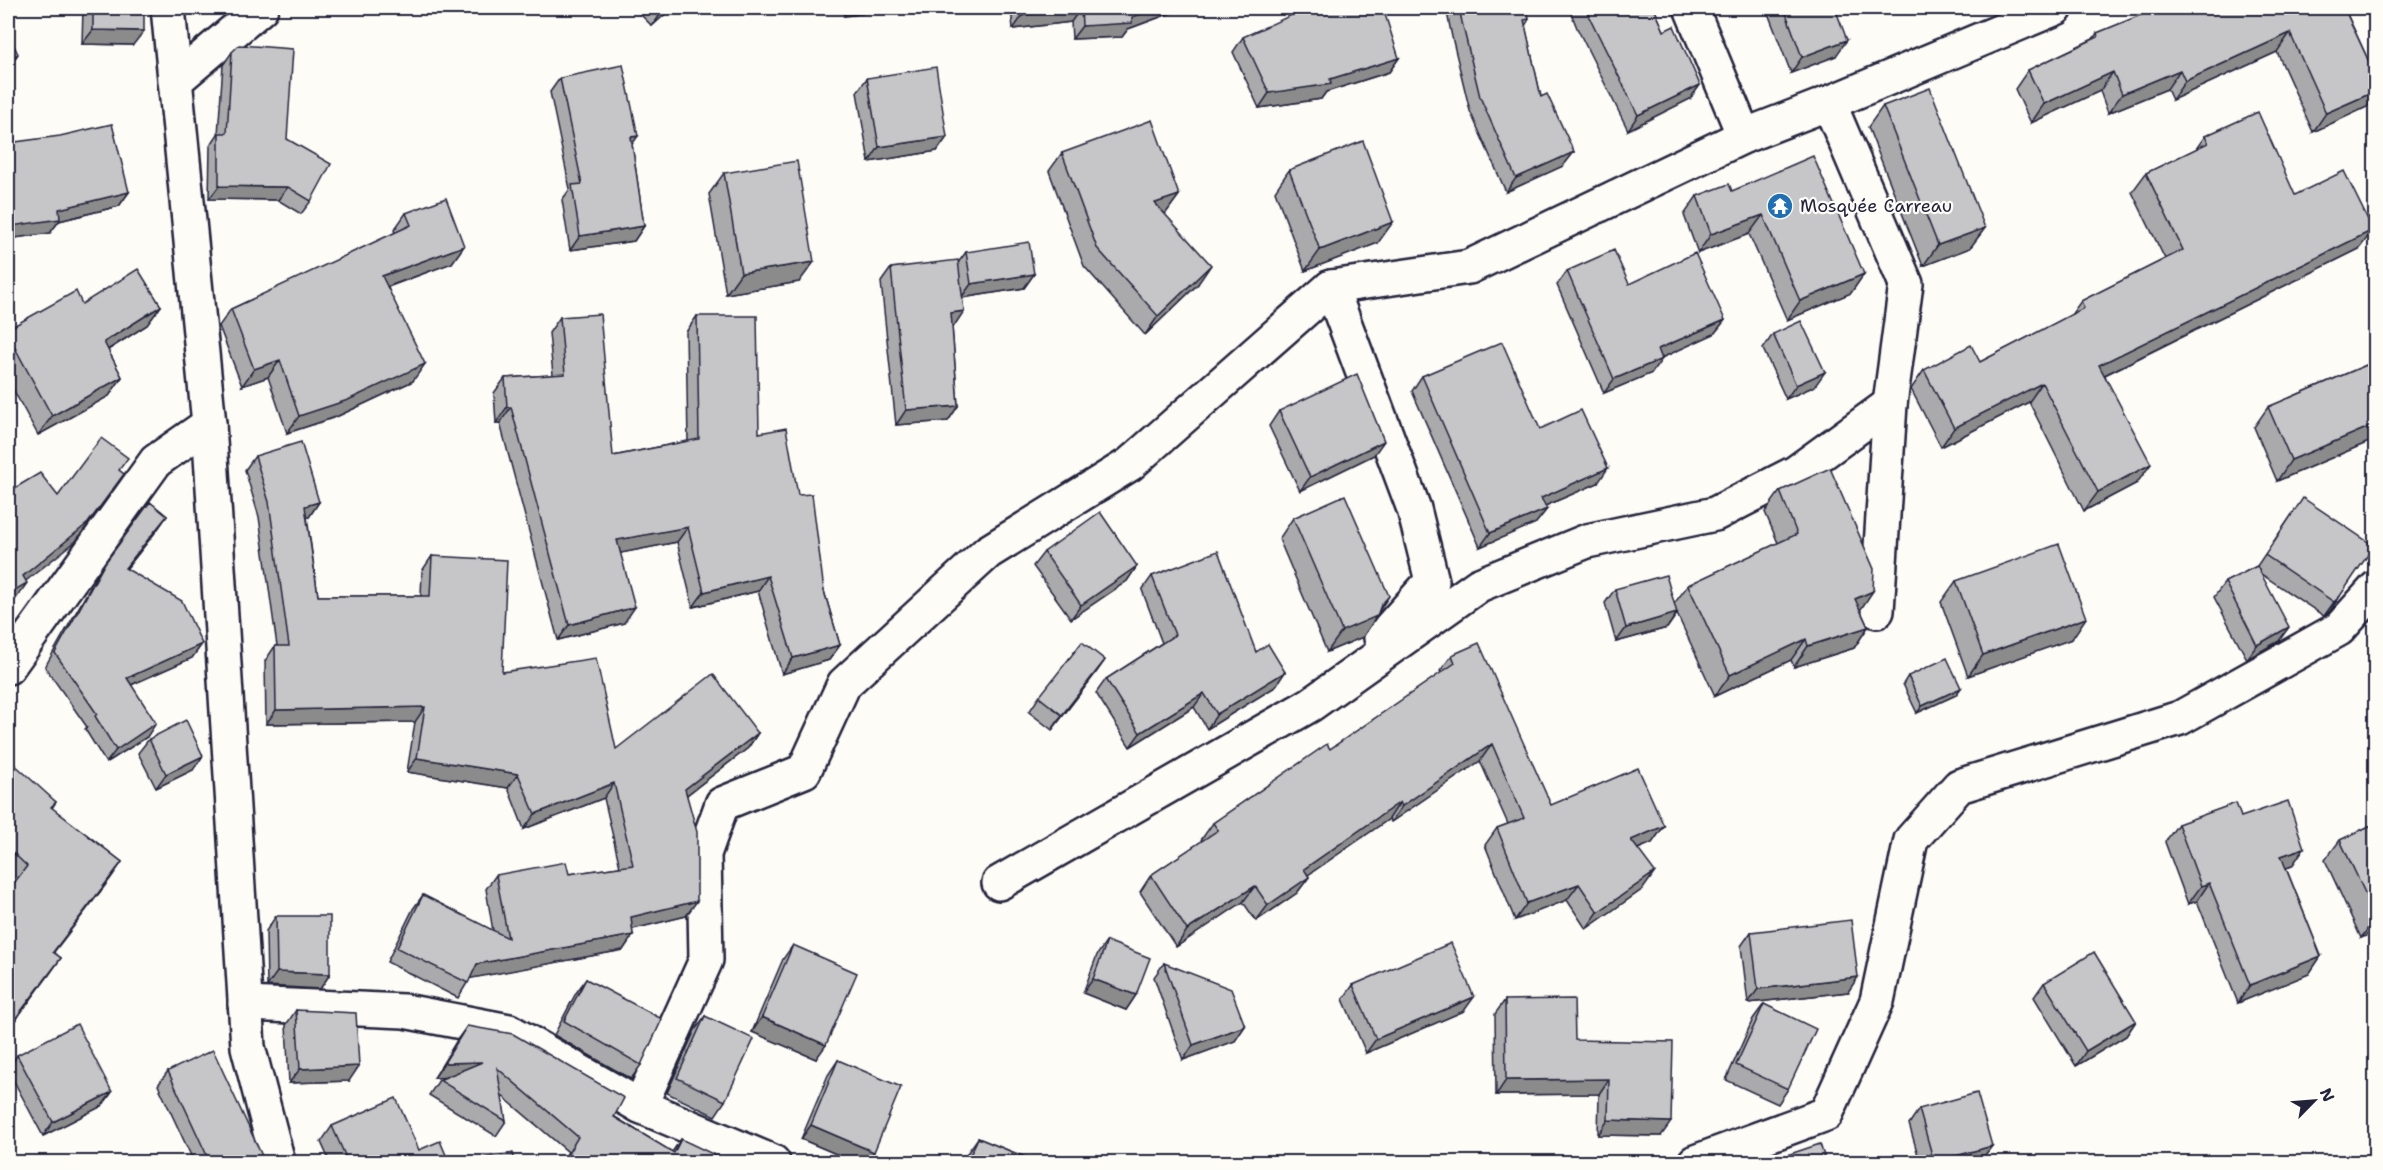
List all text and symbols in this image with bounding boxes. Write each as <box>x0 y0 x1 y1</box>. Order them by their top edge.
temple icon: Mosquée Carreau <box>1765 191 1795 221</box>
place label: Mosquée Carreau <box>1800 194 1952 218</box>
north arrow <box>2284 1071 2344 1131</box>
text: N <box>2315 1085 2339 1105</box>

